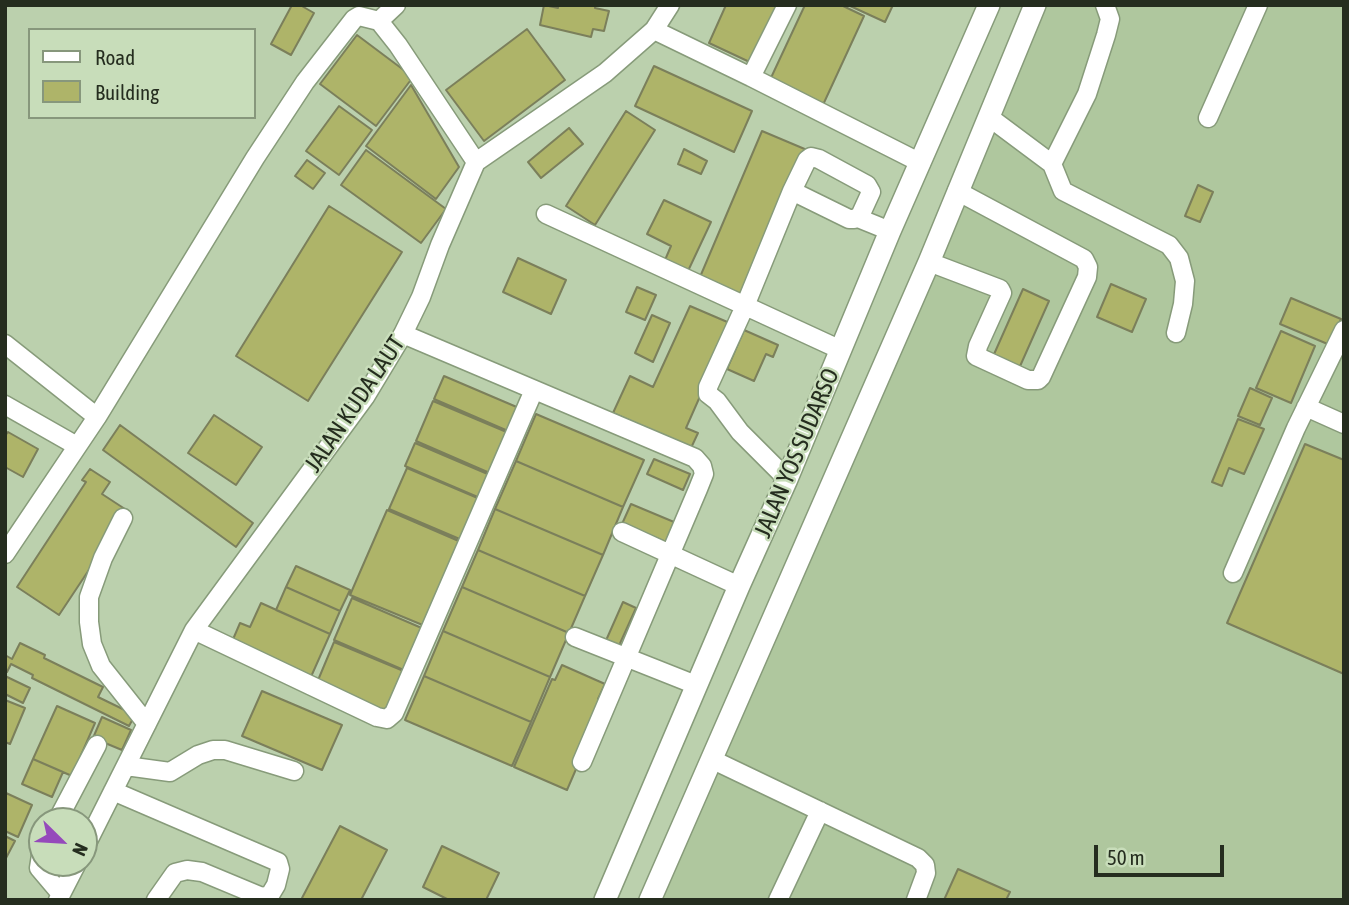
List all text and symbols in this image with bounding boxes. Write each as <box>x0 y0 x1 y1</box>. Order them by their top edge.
legend <box>28 28 256 119</box>
text: Road <box>95 45 135 69</box>
text: Building <box>95 80 159 104</box>
street label: JALAN KUDA LAUT <box>299 330 411 478</box>
street label: JALAN YOS SUDARSO <box>748 364 846 542</box>
north arrow <box>28 807 98 877</box>
scale bar <box>1097 832 1226 876</box>
text: N <box>68 840 93 859</box>
text: 50 m <box>1107 845 1145 869</box>

